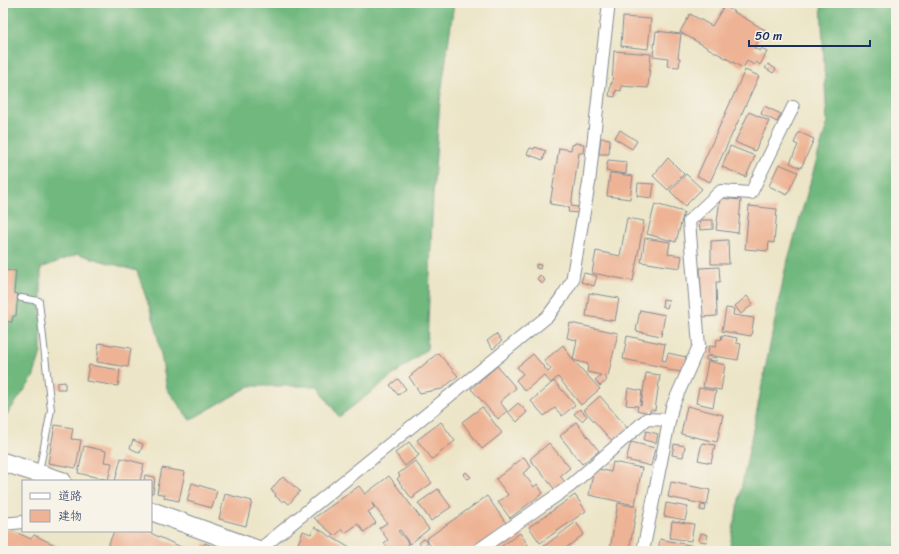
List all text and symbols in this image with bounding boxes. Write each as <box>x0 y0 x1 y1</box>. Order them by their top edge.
scale bar <box>749 22 870 48</box>
text: 50 m <box>755 25 782 47</box>
legend <box>22 480 152 532</box>
text: 道路 <box>58 485 82 507</box>
text: 建物 <box>58 505 82 527</box>

